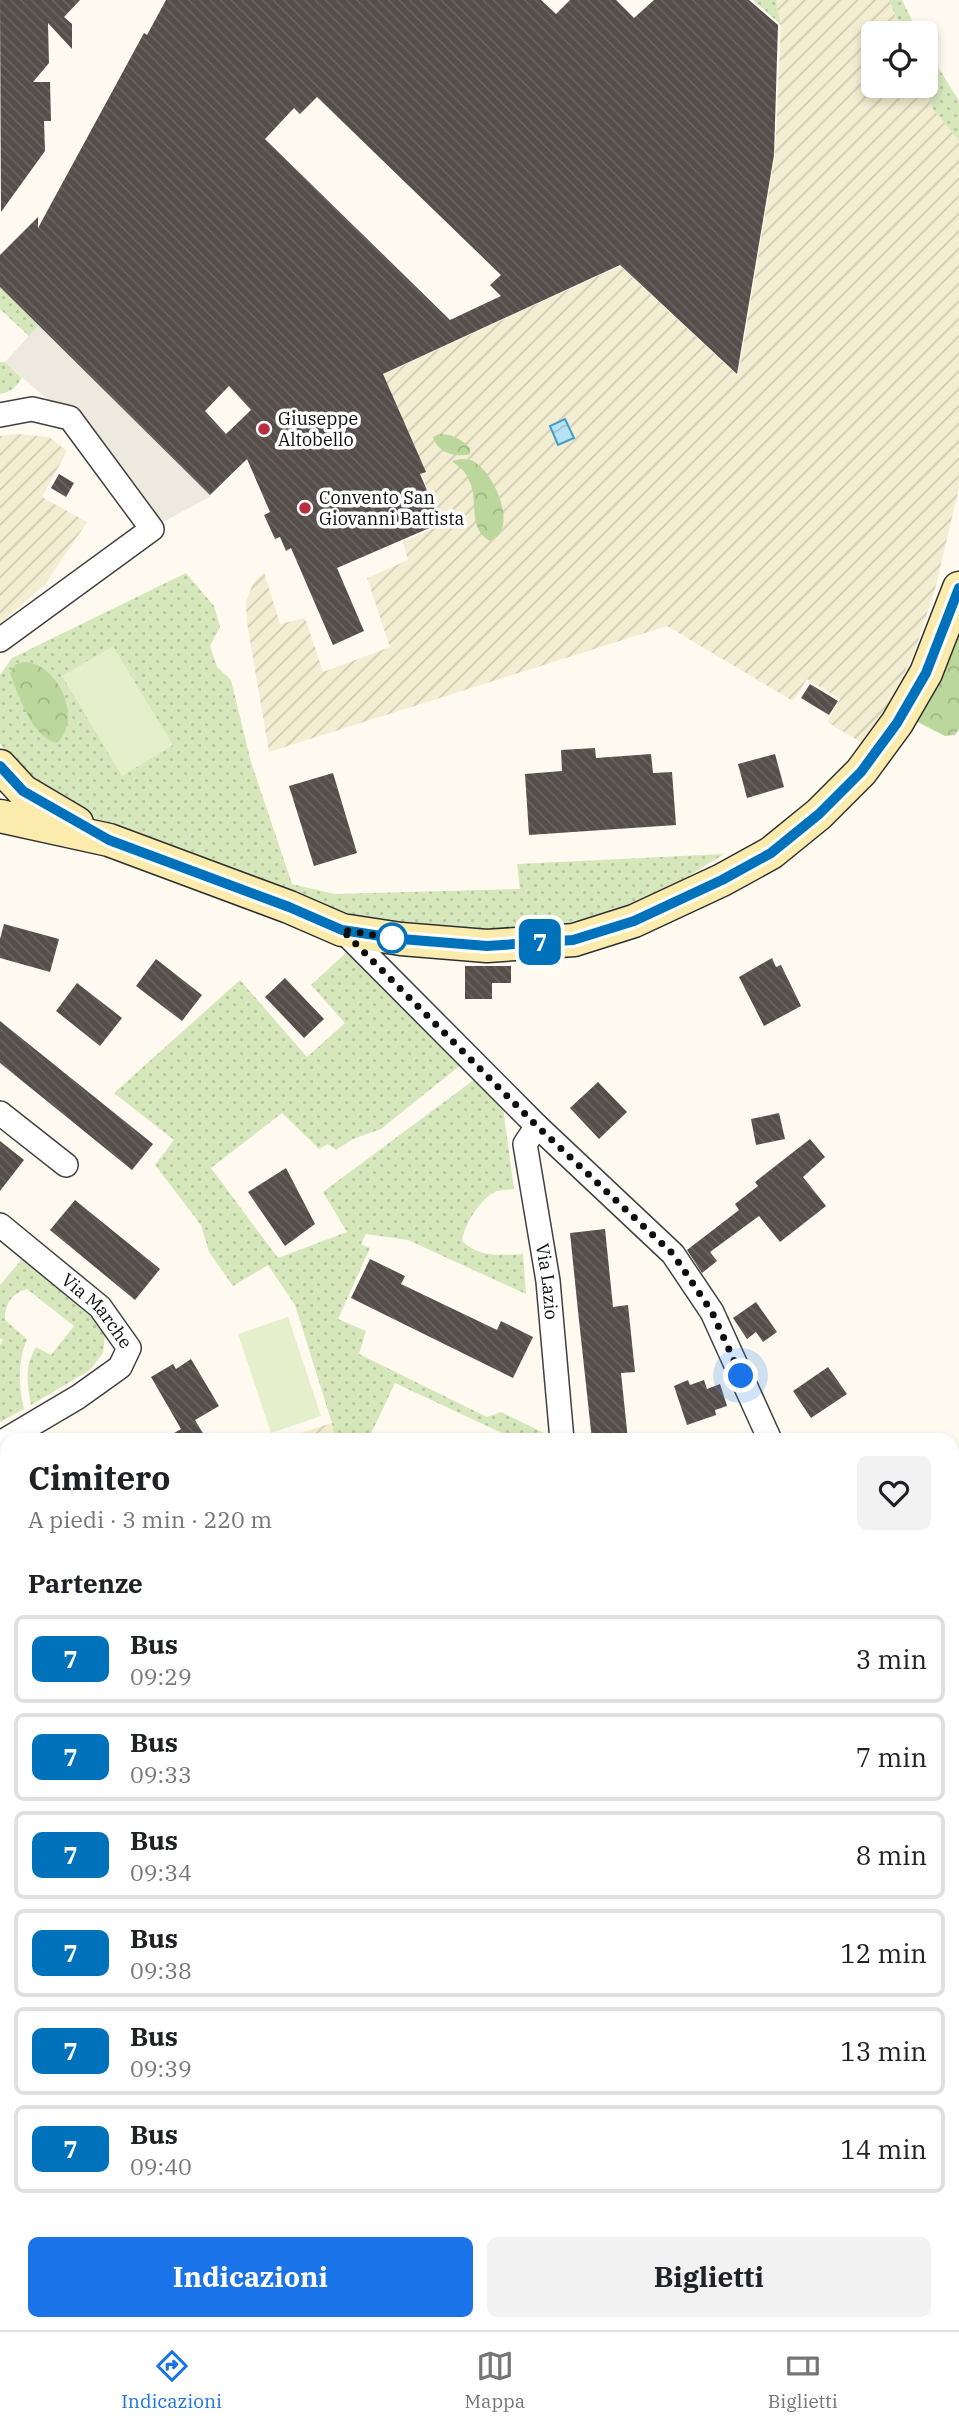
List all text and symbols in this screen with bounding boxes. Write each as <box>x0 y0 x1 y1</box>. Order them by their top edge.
map controls <box>861 21 938 98</box>
button: locate <box>861 21 938 98</box>
place label: Giuseppe Altobello <box>278 407 358 451</box>
marker: Giuseppe Altobello <box>256 421 272 437</box>
place label: Convento San Giovanni Battista <box>319 486 465 530</box>
marker: Convento San Giovanni Battista <box>297 500 313 516</box>
line badge: 7 <box>517 919 563 965</box>
unlabelled marker <box>377 923 407 953</box>
text: 7 <box>533 926 547 958</box>
street label: Via Lazio <box>531 1242 563 1321</box>
street label: Via Marche <box>57 1268 138 1353</box>
your location <box>723 1358 758 1393</box>
text: Cimitero <box>28 1456 171 1499</box>
button: heart <box>857 1456 931 1530</box>
text: A piedi · 3 min · 220 m <box>28 1504 272 1534</box>
text: Partenze <box>28 1566 143 1600</box>
text: Bus <box>130 1627 178 1661</box>
text: 3 min <box>856 1642 927 1676</box>
text: 7 <box>63 1643 78 1675</box>
text: 09:29 <box>130 1661 192 1691</box>
text: Bus <box>130 1725 178 1759</box>
text: 7 min <box>856 1740 927 1774</box>
text: 7 <box>63 1741 78 1773</box>
text: 09:33 <box>130 1759 192 1789</box>
text: Bus <box>130 1823 178 1857</box>
text: 8 min <box>856 1838 927 1872</box>
text: 7 <box>63 1839 78 1871</box>
text: 09:34 <box>130 1857 192 1887</box>
text: Bus <box>130 1921 178 1955</box>
text: 12 min <box>840 1936 927 1970</box>
text: 7 <box>63 1937 78 1969</box>
text: 09:38 <box>130 1955 192 1985</box>
text: Bus <box>130 2019 178 2053</box>
text: 13 min <box>840 2034 927 2068</box>
text: 7 <box>63 2035 78 2067</box>
text: 09:39 <box>130 2053 192 2083</box>
text: Bus <box>130 2117 178 2151</box>
text: 14 min <box>840 2132 927 2166</box>
text: 7 <box>63 2133 78 2165</box>
text: 09:40 <box>130 2151 192 2181</box>
button: Indicazioni <box>28 2237 473 2317</box>
button: Biglietti <box>487 2237 931 2317</box>
tab: Indicazioni <box>121 2347 222 2413</box>
tab: Mappa <box>464 2347 525 2413</box>
tab: Biglietti <box>768 2347 838 2413</box>

